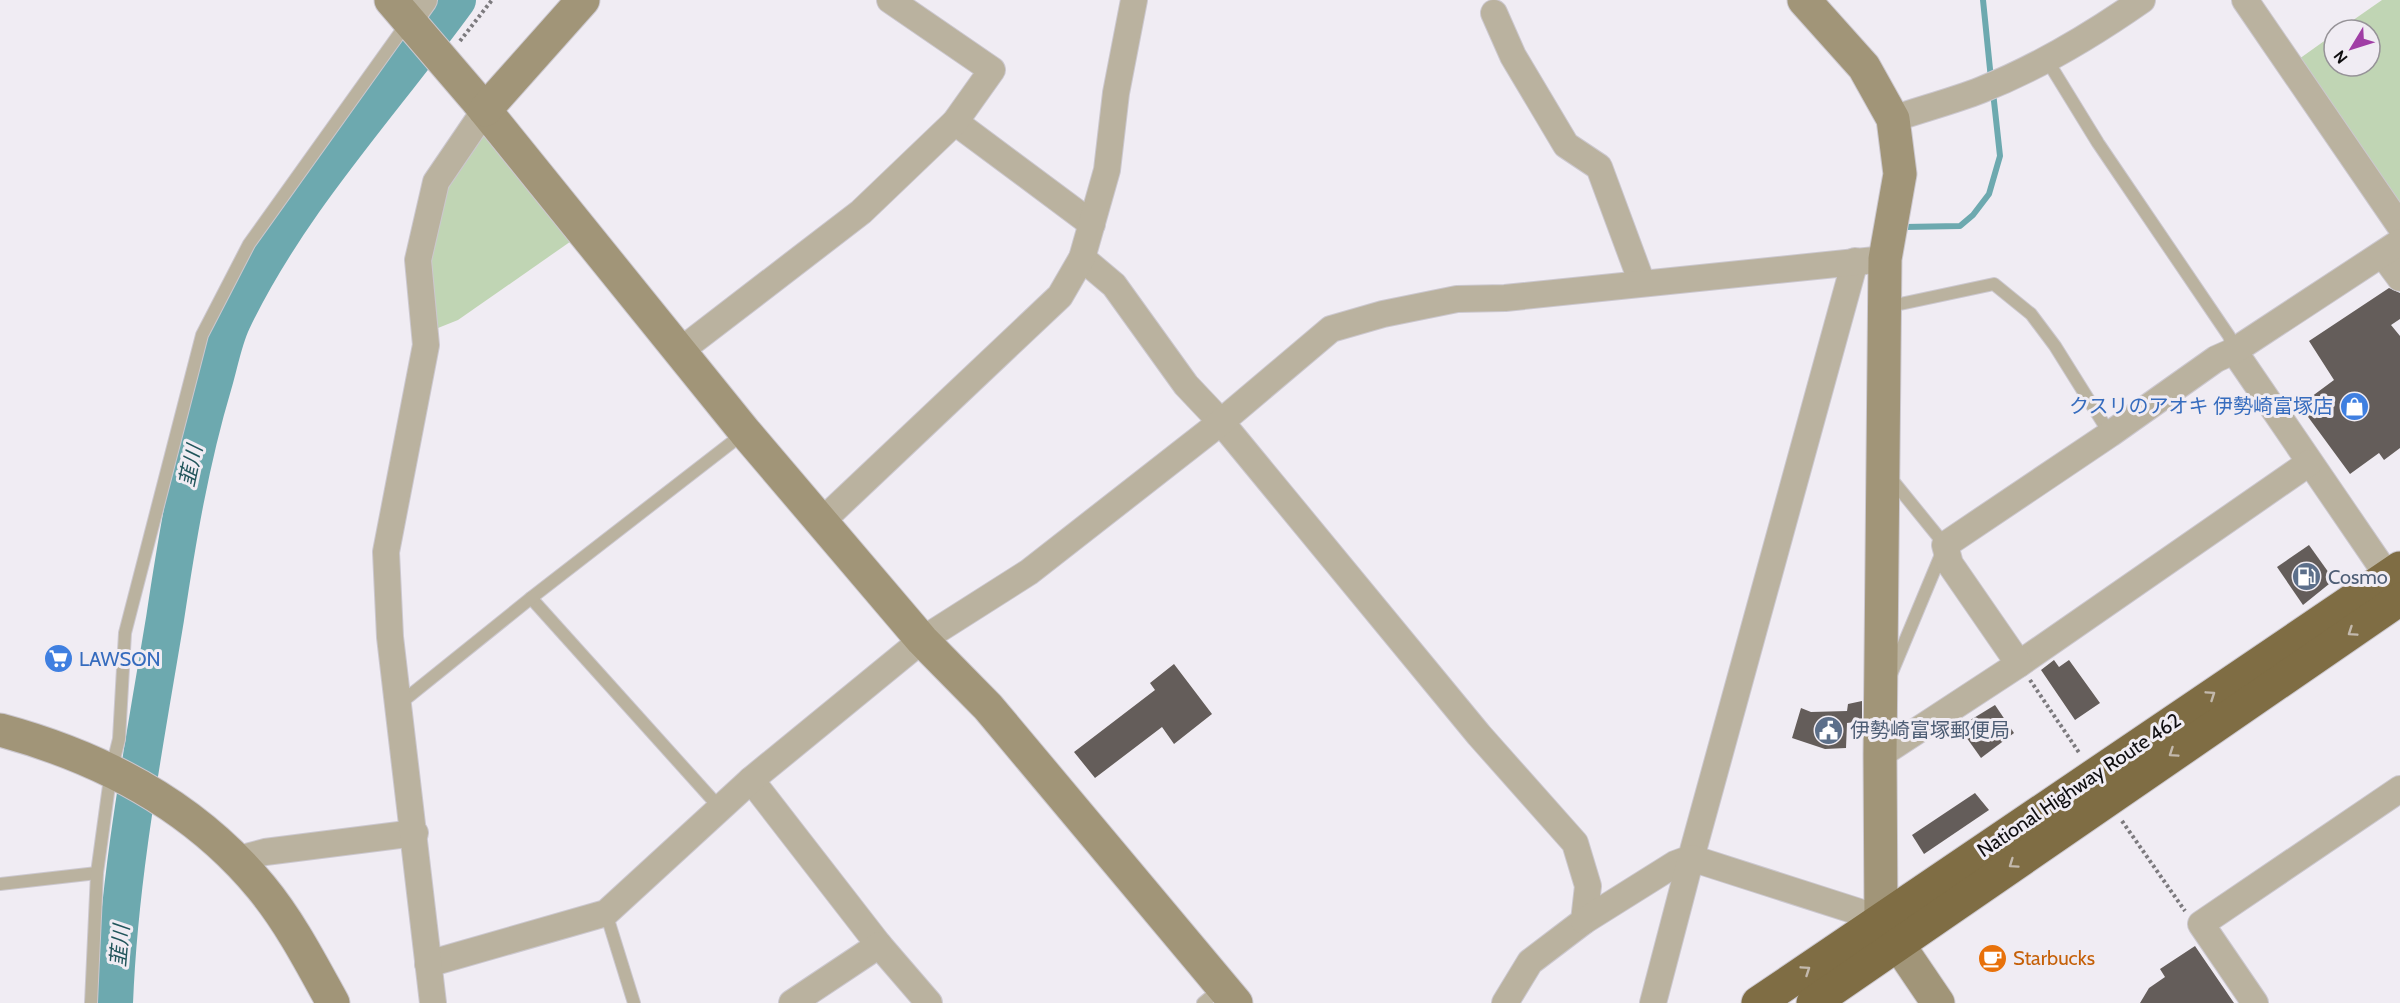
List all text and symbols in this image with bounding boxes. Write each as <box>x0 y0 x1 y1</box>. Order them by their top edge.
north arrow <box>2322 18 2382 78</box>
text: N <box>2330 47 2352 67</box>
shop icon: クスリのアオキ 伊勢崎富塚店 <box>2338 390 2370 422</box>
place label: クスリのアオキ 伊勢崎富塚店 <box>2069 394 2333 418</box>
water label: 韮川 <box>174 441 208 489</box>
fuel station icon: Cosmo <box>2291 561 2323 593</box>
place label: Cosmo <box>2328 565 2388 589</box>
one-way arrow <box>2347 625 2358 636</box>
supermarket icon: LAWSON <box>42 643 74 675</box>
place label: LAWSON <box>79 647 161 671</box>
one-way arrow <box>2204 692 2215 703</box>
street label: National Highway Route 462 <box>1973 708 2185 862</box>
public building icon: 伊勢崎富塚郵便局 <box>1813 714 1845 746</box>
place label: 伊勢崎富塚郵便局 <box>1850 718 2010 742</box>
one-way arrow <box>2169 746 2180 757</box>
one-way arrow <box>2008 857 2019 868</box>
water label: 韮川 <box>105 922 134 968</box>
cafe icon: Starbucks <box>1976 942 2008 974</box>
place label: Starbucks <box>2013 946 2095 970</box>
one-way arrow <box>1799 966 1810 977</box>

